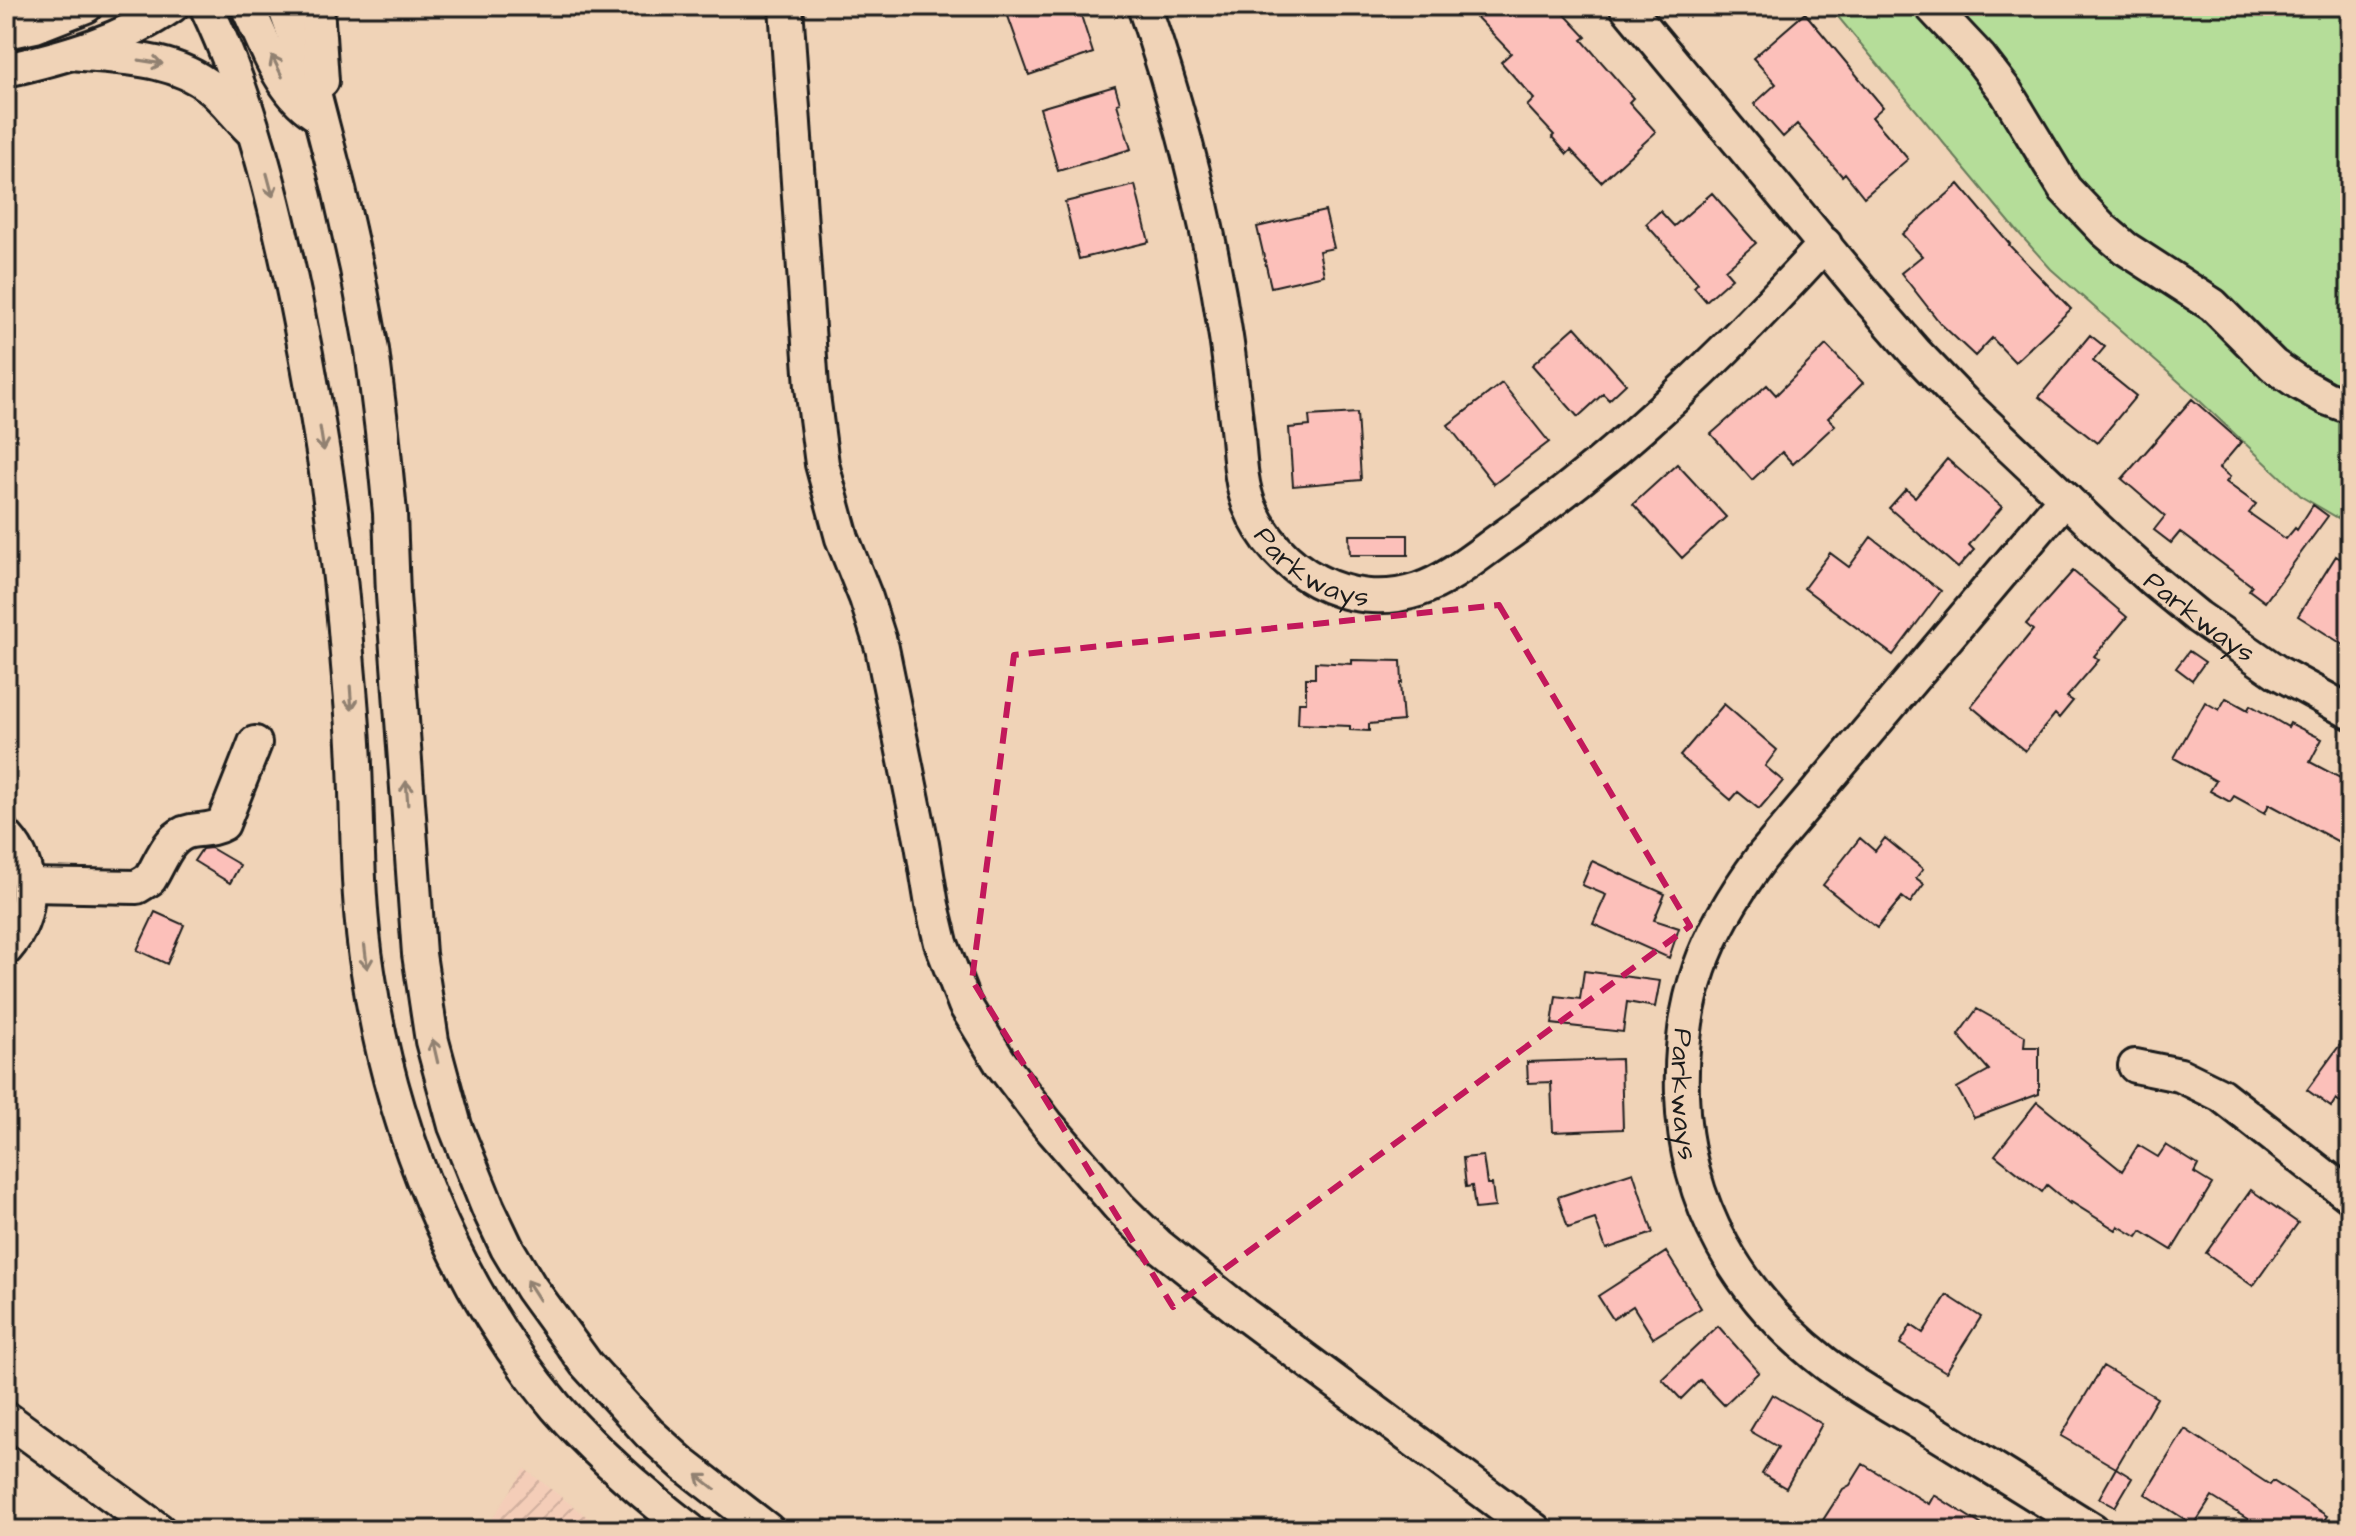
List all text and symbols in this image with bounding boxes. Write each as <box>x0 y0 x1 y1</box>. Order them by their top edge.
one-way arrow <box>268 55 284 79</box>
one-way arrow <box>137 56 163 71</box>
one-way arrow <box>263 171 278 197</box>
one-way arrow <box>315 426 330 452</box>
street label: Parkways <box>1244 519 1371 617</box>
street label: Parkways <box>2135 562 2263 672</box>
one-way arrow <box>344 684 359 711</box>
one-way arrow <box>399 780 414 807</box>
one-way arrow <box>359 944 374 969</box>
street label: Parkways <box>1661 1027 1708 1164</box>
one-way arrow <box>427 1039 442 1064</box>
one-way arrow <box>525 1279 541 1302</box>
one-way arrow <box>696 1474 717 1491</box>

